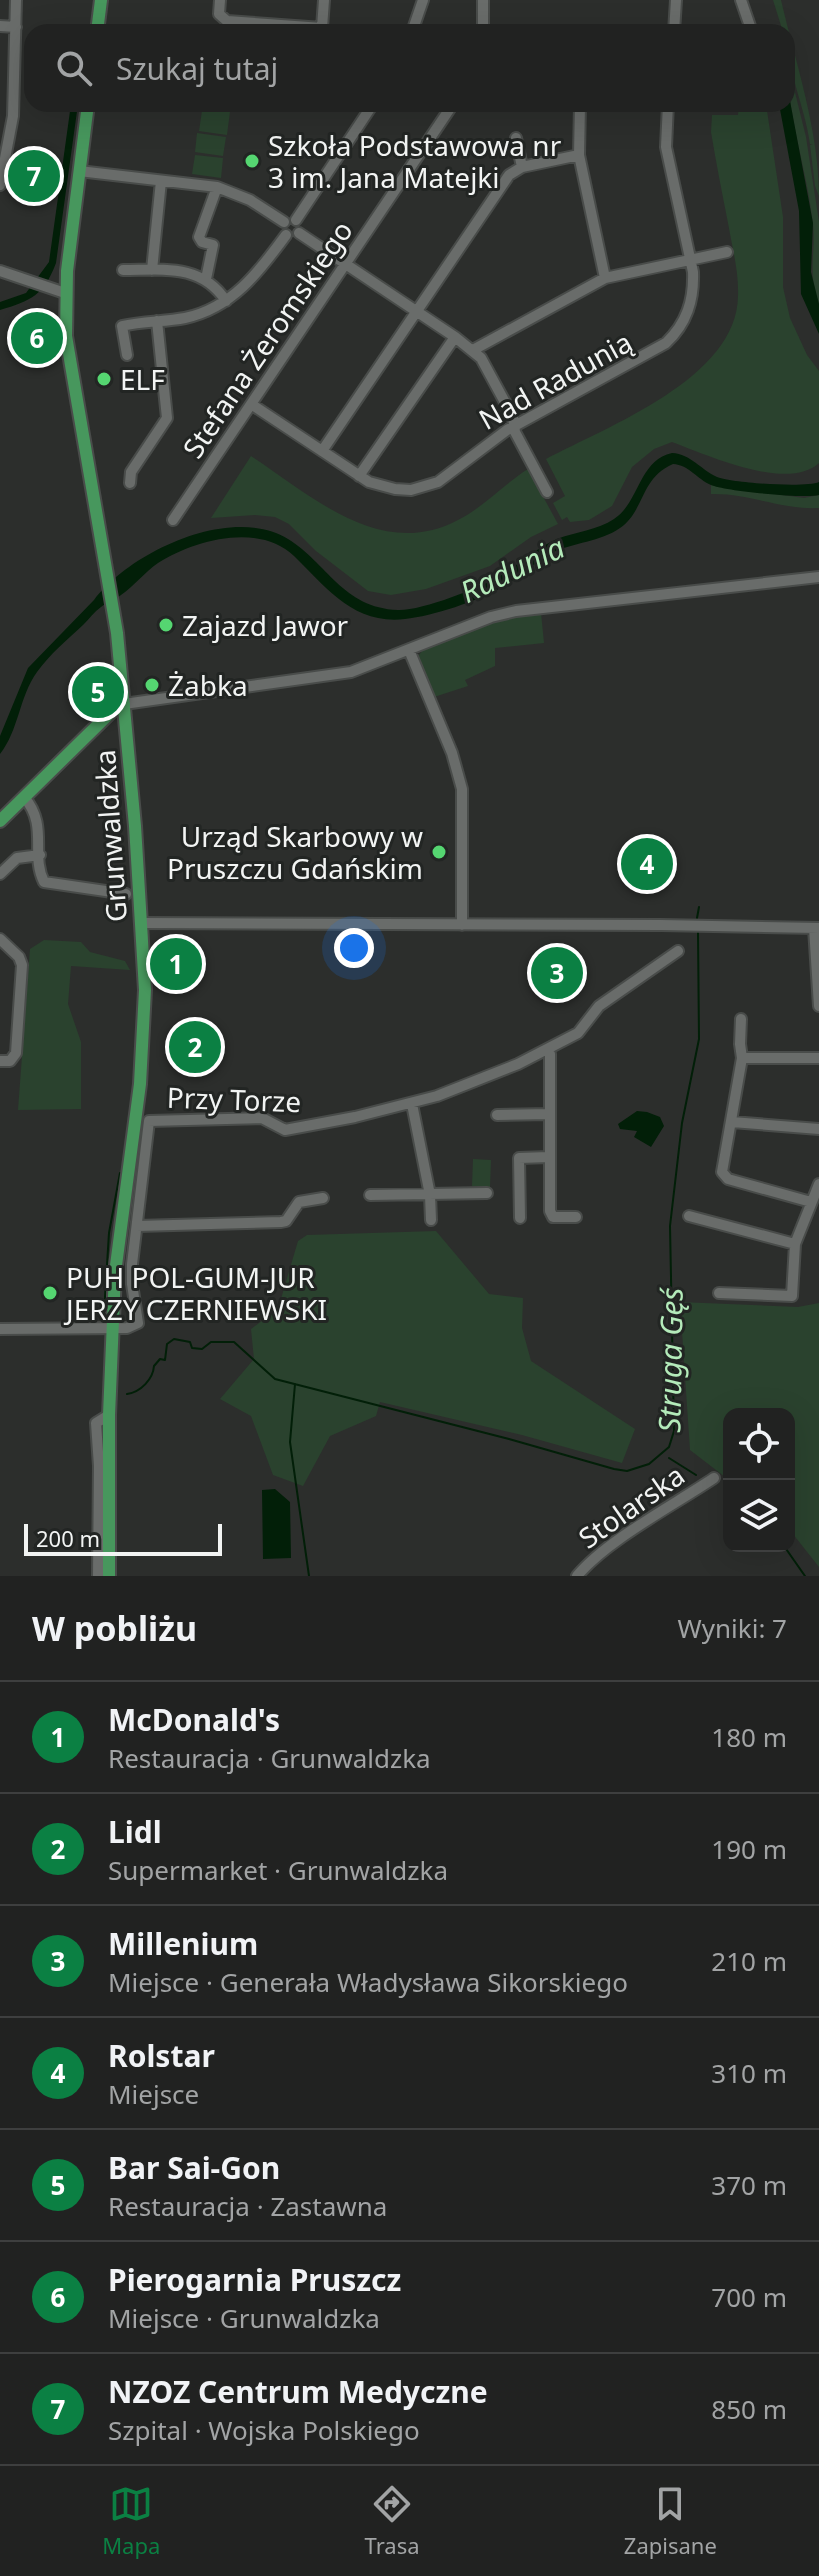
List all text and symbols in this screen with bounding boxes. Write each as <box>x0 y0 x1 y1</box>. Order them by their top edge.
search box <box>24 24 795 112</box>
icon: search <box>52 46 96 90</box>
text: Szukaj tutaj <box>116 48 278 89</box>
place label: Szkoła Podstawowa nr 3 im. Jana Matejki <box>268 126 562 196</box>
pin: 7 <box>8 146 60 206</box>
marker: Szkoła Podstawowa nr 3 im. Jana Matejki <box>243 152 261 170</box>
street label: Stefana Żeromskiego <box>173 213 361 465</box>
pin: 6 <box>11 308 63 368</box>
street label: Nad Radunią <box>472 322 638 438</box>
place label: ELF <box>120 360 165 398</box>
marker: ELF <box>95 370 113 388</box>
water label: Radunia <box>453 526 571 612</box>
place label: Zajazd Jawor <box>182 606 349 644</box>
marker: Zajazd Jawor <box>157 616 175 634</box>
pin: 5 <box>72 662 124 722</box>
place label: Żabka <box>168 666 248 704</box>
marker: Żabka <box>143 676 161 694</box>
street label: Grunwaldzka <box>85 749 135 923</box>
place label: Urząd Skarbowy w Pruszczu Gdańskim <box>167 817 423 887</box>
pin: 4 <box>621 834 673 894</box>
marker: Urząd Skarbowy w Pruszczu Gdańskim <box>430 843 448 861</box>
your location <box>334 928 374 968</box>
pin: 1 <box>150 934 202 994</box>
pin: 3 <box>531 943 583 1003</box>
pin: 2 <box>169 1017 221 1077</box>
street label: Przy Torze <box>166 1078 302 1120</box>
place label: PUH POL-GUM-JUR JERZY CZERNIEWSKI <box>63 1258 327 1328</box>
marker: PUH POL-GUM-JUR JERZY CZERNIEWSKI <box>41 1284 59 1302</box>
water label: Struga Gęś <box>648 1286 692 1433</box>
map controls <box>723 1408 795 1552</box>
button: locate <box>723 1408 795 1480</box>
street label: Stolarska <box>571 1456 691 1556</box>
button: layers <box>723 1480 795 1552</box>
scale bar <box>24 1520 222 1556</box>
text: 200 m <box>36 1523 100 1553</box>
text: W pobliżu <box>32 1605 197 1651</box>
text: Wyniki: 7 <box>678 1610 787 1646</box>
text: McDonald's <box>108 1699 280 1740</box>
text: 1 <box>51 1719 65 1755</box>
text: 180 m <box>711 1719 787 1755</box>
text: Restauracja · Grunwaldzka <box>108 1740 431 1776</box>
text: Lidl <box>108 1811 162 1852</box>
text: 2 <box>51 1831 65 1867</box>
text: 190 m <box>711 1831 787 1867</box>
text: Supermarket · Grunwaldzka <box>108 1852 448 1888</box>
text: Millenium <box>108 1923 258 1964</box>
text: 3 <box>51 1943 65 1979</box>
text: 210 m <box>711 1943 787 1979</box>
text: Miejsce · Generała Władysława Sikorskiego <box>108 1964 628 2000</box>
text: Rolstar <box>108 2035 215 2076</box>
text: 4 <box>51 2055 65 2091</box>
text: 310 m <box>711 2055 787 2091</box>
text: Miejsce <box>108 2076 199 2112</box>
text: Bar Sai-Gon <box>108 2147 280 2188</box>
text: 5 <box>51 2167 65 2203</box>
text: 370 m <box>711 2167 787 2203</box>
text: Restauracja · Zastawna <box>108 2188 387 2224</box>
text: Pierogarnia Pruszcz <box>108 2259 401 2300</box>
text: 6 <box>51 2279 65 2315</box>
text: 700 m <box>711 2279 787 2315</box>
text: Miejsce · Grunwaldzka <box>108 2300 380 2336</box>
text: NZOZ Centrum Medyczne <box>108 2371 488 2412</box>
text: 7 <box>51 2391 65 2427</box>
text: 850 m <box>711 2391 787 2427</box>
text: Szpital · Wojska Polskiego <box>108 2412 420 2448</box>
tab: Mapa <box>102 2482 160 2560</box>
tab: Trasa <box>365 2482 420 2560</box>
tab: Zapisane <box>624 2482 717 2560</box>

